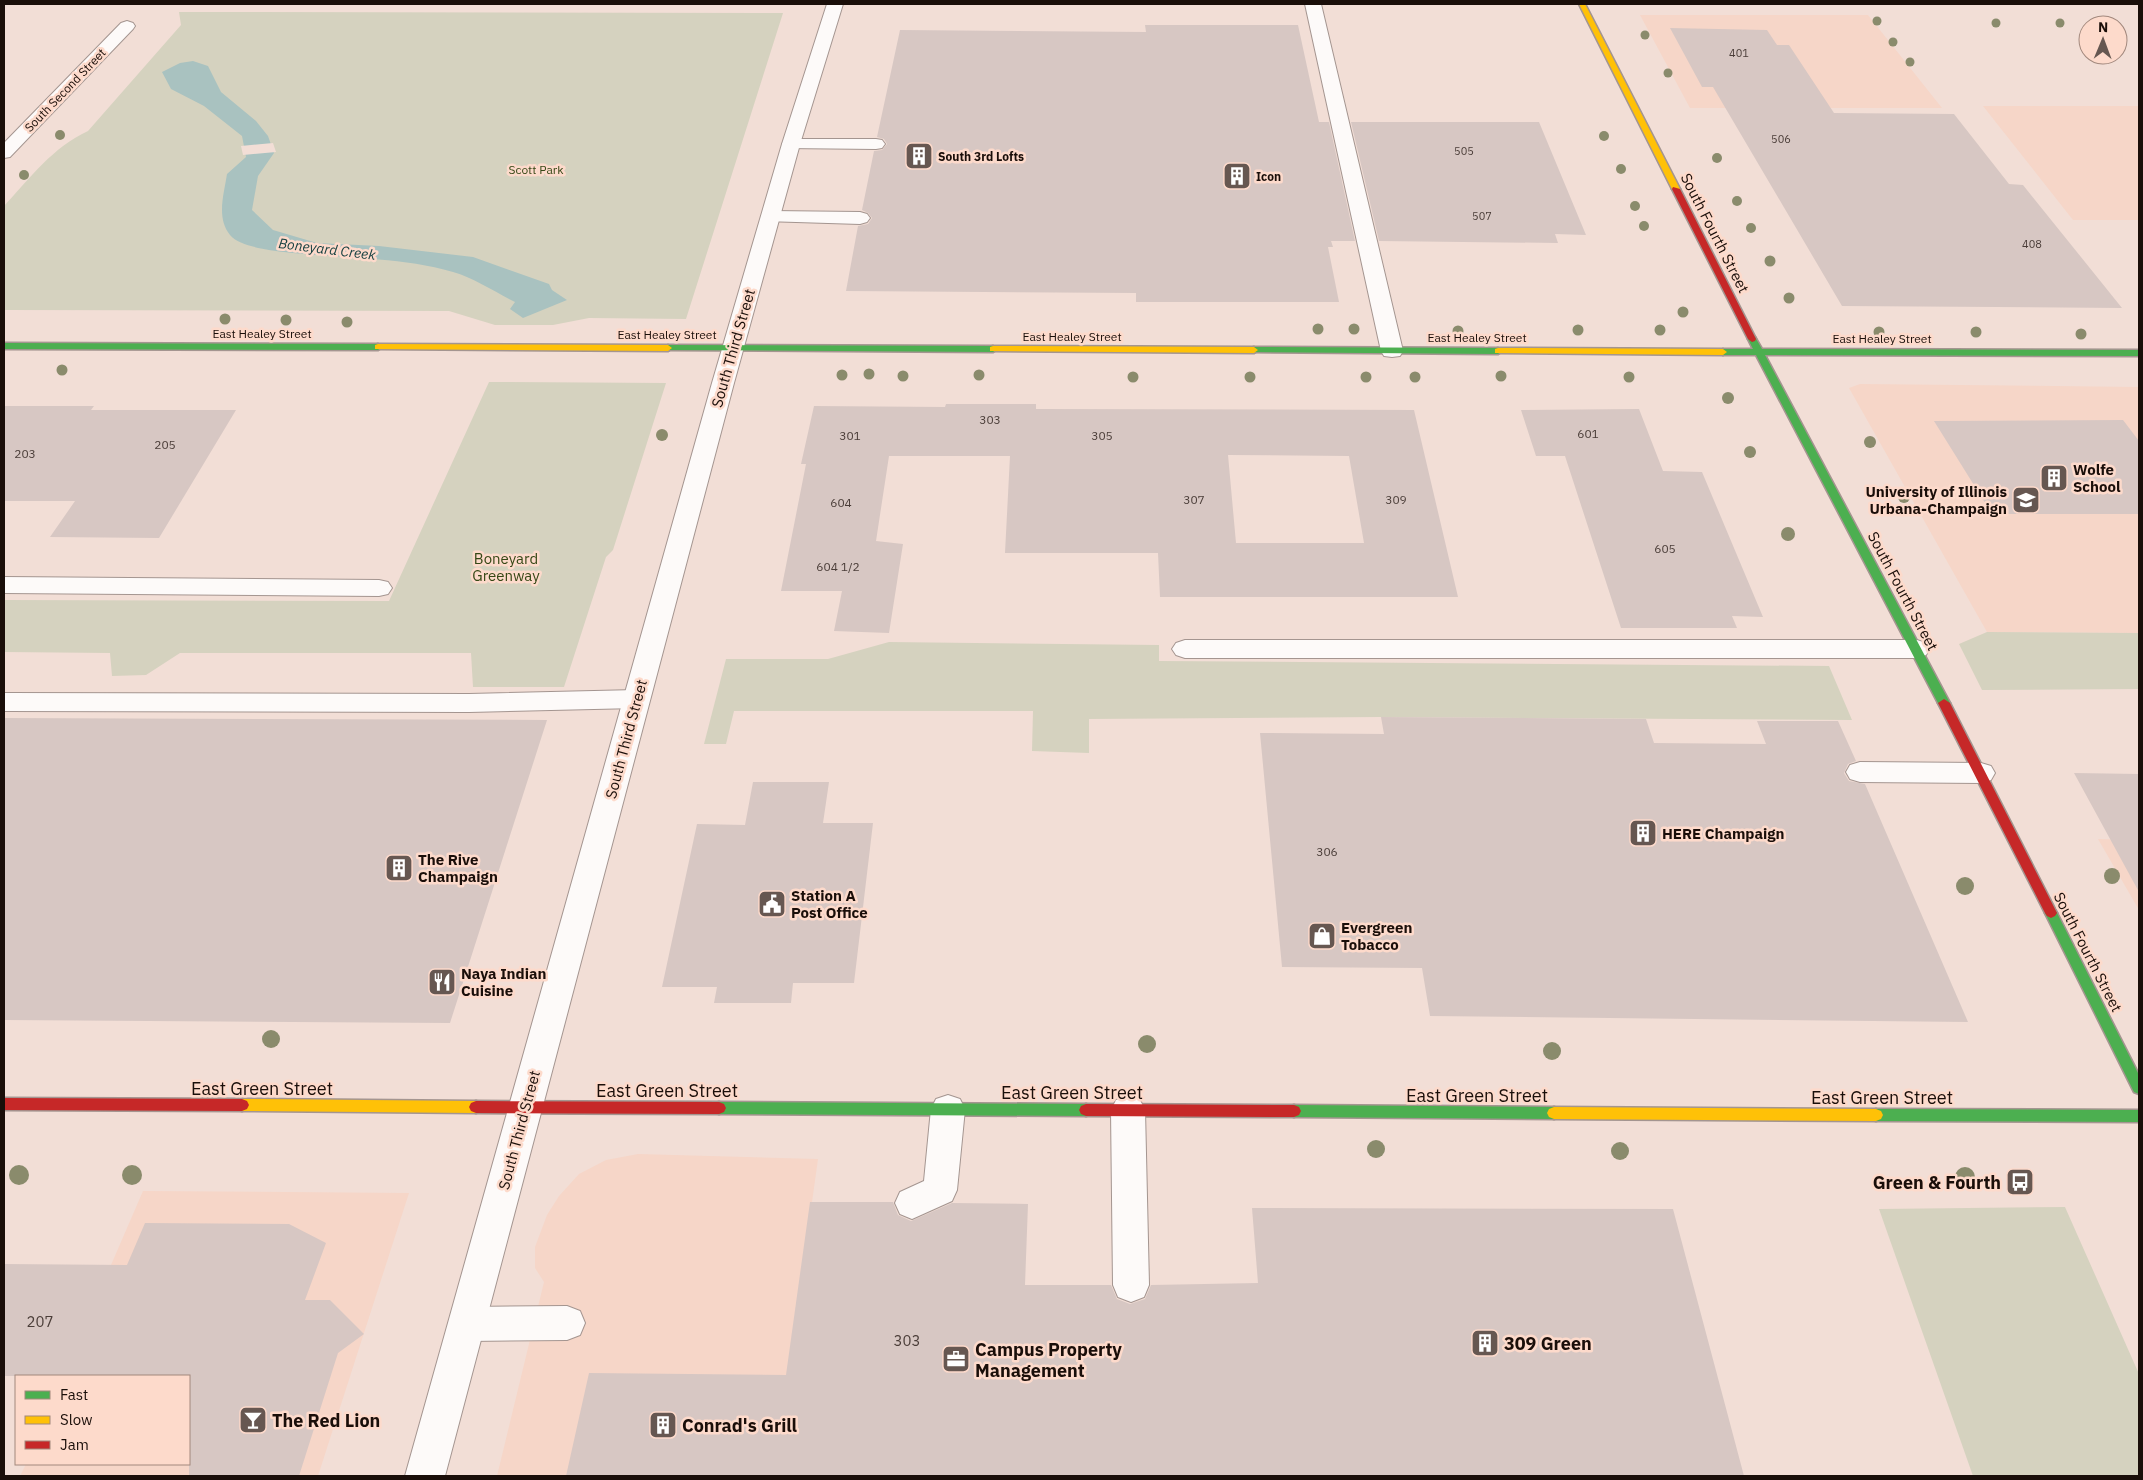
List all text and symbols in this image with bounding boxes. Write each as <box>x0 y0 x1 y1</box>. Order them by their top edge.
north arrow <box>2078 15 2128 65</box>
text: N <box>2098 18 2108 36</box>
street label: South Second Street <box>21 45 109 135</box>
house number: 401 <box>1729 46 1749 60</box>
house number: 506 <box>1771 132 1791 146</box>
building icon: South 3rd Lofts <box>904 141 934 171</box>
house number: 505 <box>1454 144 1474 158</box>
place label: South 3rd Lofts <box>938 149 1024 164</box>
building icon: Icon <box>1222 161 1252 191</box>
park label: Scott Park <box>508 162 564 177</box>
place label: Icon <box>1256 169 1281 184</box>
street label: South Fourth Street <box>1677 170 1753 296</box>
house number: 507 <box>1472 209 1492 223</box>
water label: Boneyard Creek <box>277 234 377 264</box>
house number: 408 <box>2022 237 2042 251</box>
street label: South Third Street <box>707 286 759 410</box>
street label: East Healey Street <box>212 326 312 341</box>
street label: East Healey Street <box>617 327 717 342</box>
street label: East Healey Street <box>1022 329 1122 344</box>
street label: East Healey Street <box>1427 330 1527 345</box>
street label: East Healey Street <box>1832 331 1932 346</box>
house number: 303 <box>979 412 1001 427</box>
house number: 601 <box>1577 426 1599 441</box>
house number: 301 <box>839 428 861 443</box>
house number: 305 <box>1091 428 1113 443</box>
house number: 205 <box>154 437 176 452</box>
house number: 203 <box>14 446 36 461</box>
place label: Wolfe School <box>2073 460 2121 496</box>
building icon: Wolfe School <box>2039 463 2069 493</box>
place label: University of Illinois Urbana-Champaign <box>1865 482 2007 518</box>
school or university icon: University of Illinois Urbana-Champaign <box>2011 485 2041 515</box>
house number: 307 <box>1183 492 1205 507</box>
house number: 309 <box>1385 492 1407 507</box>
house number: 604 <box>830 495 852 510</box>
street label: South Fourth Street <box>1864 528 1942 654</box>
house number: 605 <box>1654 541 1676 556</box>
park label: Boneyard Greenway <box>472 549 540 585</box>
house number: 604 1/2 <box>816 559 860 574</box>
street label: South Third Street <box>601 677 651 801</box>
building icon: HERE Champaign <box>1628 818 1658 848</box>
place label: HERE Champaign <box>1662 824 1785 843</box>
house number: 306 <box>1316 844 1338 859</box>
place label: The Rive Champaign <box>418 850 498 886</box>
building icon: The Rive Champaign <box>384 853 414 883</box>
place label: Station A Post Office <box>791 886 868 922</box>
public building icon: Station A Post Office <box>757 889 787 919</box>
street label: South Fourth Street <box>2050 889 2126 1015</box>
place label: Evergreen Tobacco <box>1341 918 1412 954</box>
shop icon: Evergreen Tobacco <box>1307 921 1337 951</box>
place label: Naya Indian Cuisine <box>461 964 546 1000</box>
restaurant icon: Naya Indian Cuisine <box>427 967 457 997</box>
street label: South Third Street <box>494 1068 544 1192</box>
street label: East Green Street <box>191 1077 333 1100</box>
street label: East Green Street <box>596 1079 738 1102</box>
street label: East Green Street <box>1001 1081 1143 1104</box>
street label: East Green Street <box>1406 1084 1548 1107</box>
street label: East Green Street <box>1811 1086 1953 1109</box>
bus stop icon: Green & Fourth <box>2005 1167 2035 1197</box>
place label: Green & Fourth <box>1873 1171 2001 1194</box>
house number: 207 <box>26 1312 54 1331</box>
building icon: 309 Green <box>1470 1328 1500 1358</box>
house number: 303 <box>893 1331 921 1350</box>
place label: 309 Green <box>1504 1332 1592 1355</box>
place label: Campus Property Management <box>975 1338 1122 1382</box>
office icon: Campus Property Management <box>941 1344 971 1374</box>
legend <box>15 1375 190 1465</box>
text: Fast <box>60 1385 88 1404</box>
bar icon: The Red Lion <box>238 1405 268 1435</box>
place label: The Red Lion <box>272 1409 380 1432</box>
text: Slow <box>60 1410 93 1429</box>
building icon: Conrad's Grill <box>648 1410 678 1440</box>
place label: Conrad's Grill <box>682 1414 798 1437</box>
text: Jam <box>60 1435 89 1454</box>

